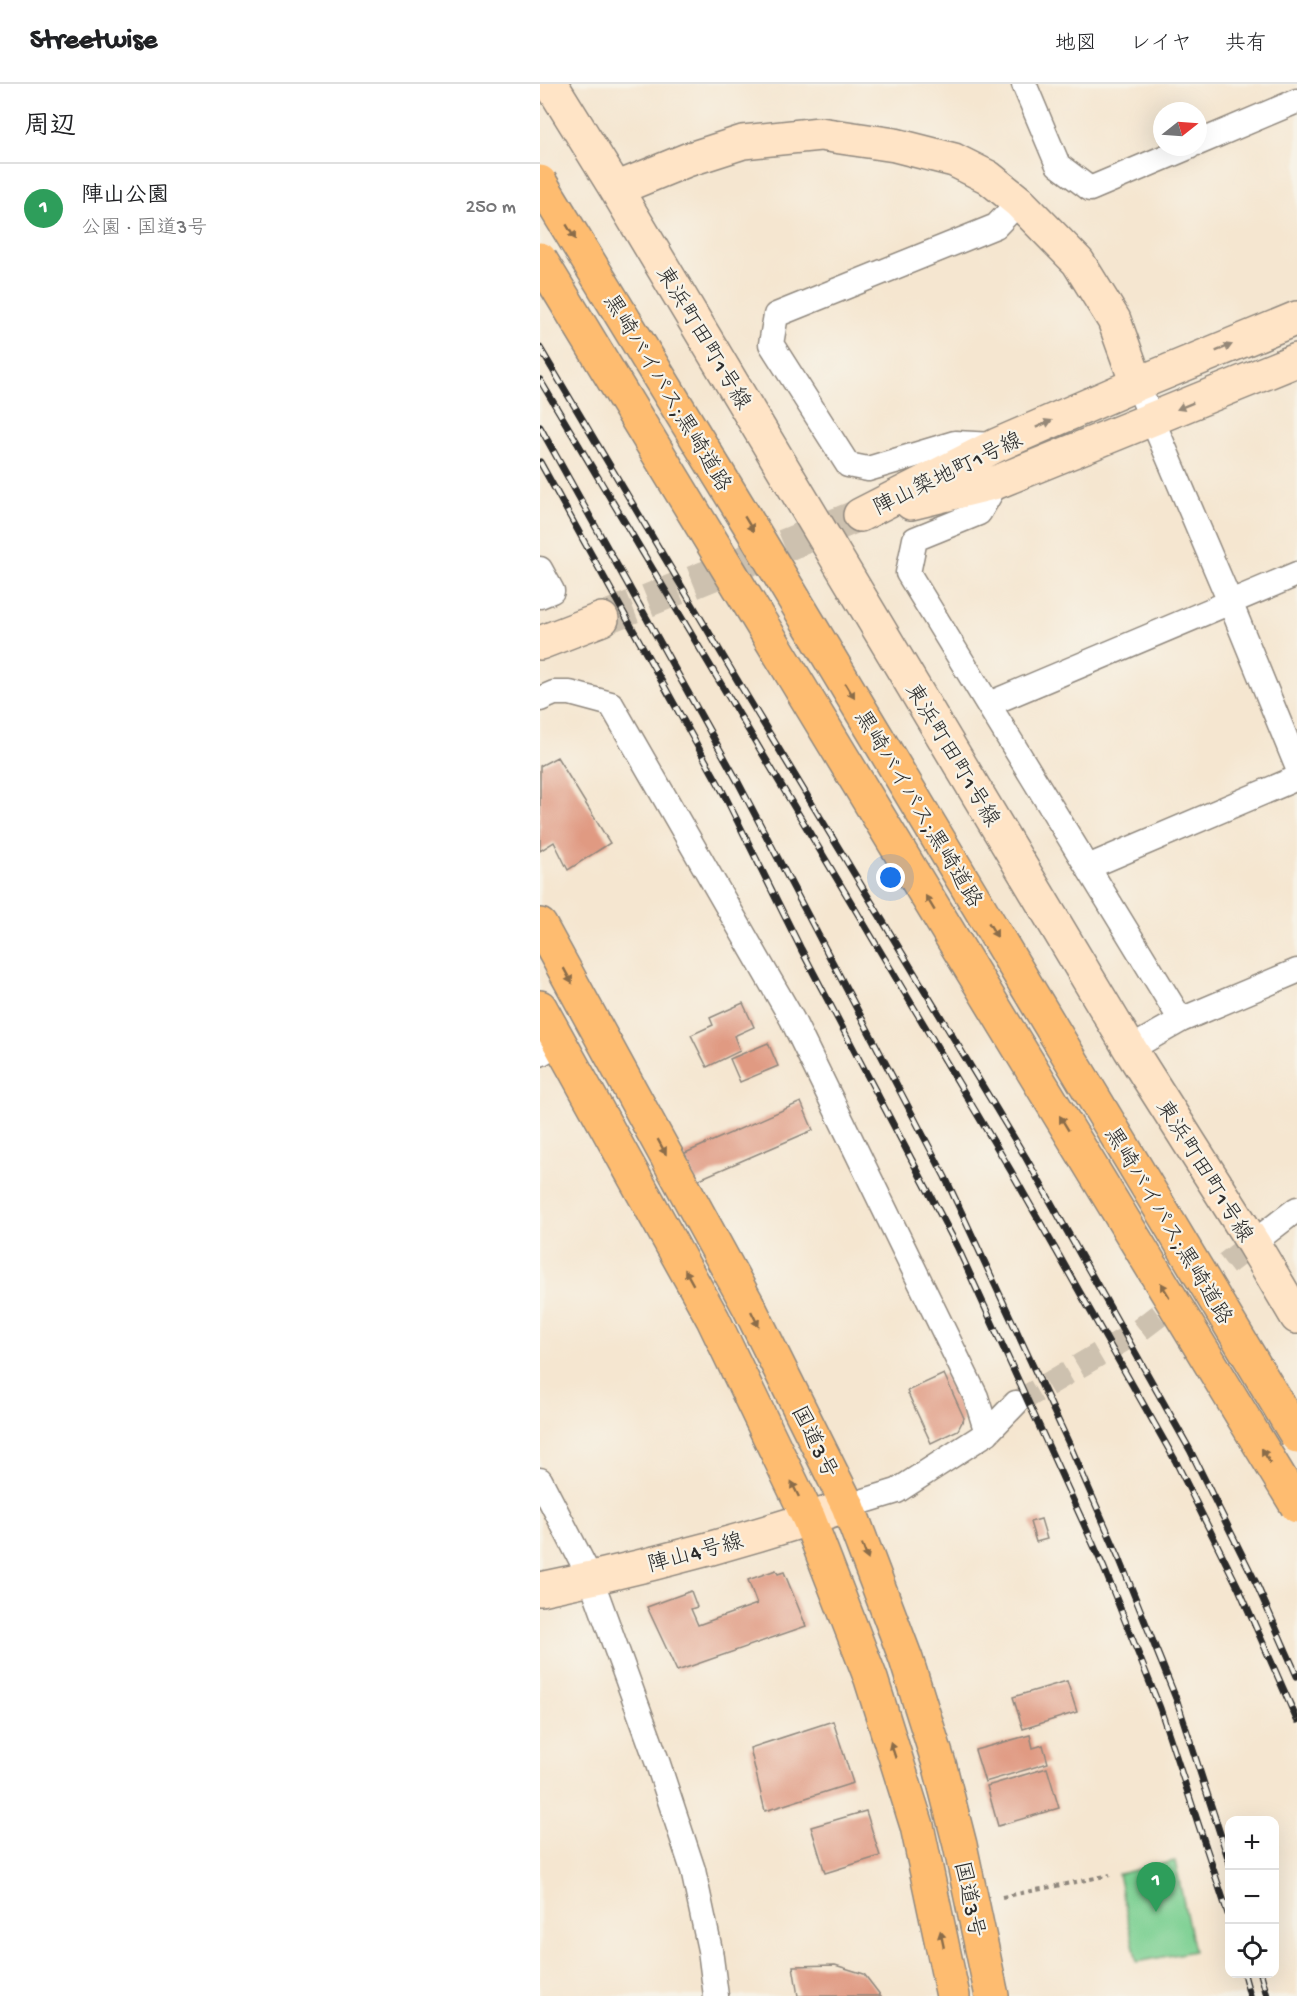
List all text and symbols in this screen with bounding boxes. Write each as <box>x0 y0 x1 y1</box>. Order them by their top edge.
text: Streetwise <box>30 25 157 58</box>
text: 地図 <box>1055 33 1097 58</box>
text: レイヤ <box>1130 33 1192 58</box>
text: 共有 <box>1225 33 1267 58</box>
north arrow <box>1153 102 1207 156</box>
text: 周辺 <box>24 113 76 144</box>
text: 陣山公園 <box>81 184 169 210</box>
text: 1 <box>39 197 48 220</box>
text: 250 m <box>465 197 516 220</box>
text: 公園 · 国道3号 <box>81 218 207 241</box>
one-way arrow <box>565 224 576 240</box>
street label: 東浜町田町1号線 <box>648 262 756 416</box>
street label: 黒崎バイパス;黒崎道路 <box>596 290 736 498</box>
one-way arrow <box>1215 343 1233 352</box>
one-way arrow <box>1175 401 1193 411</box>
one-way arrow <box>1036 420 1053 429</box>
street label: 陣山築地町1号線 <box>869 426 1028 523</box>
one-way arrow <box>744 516 755 532</box>
street label: 東浜町田町1号線 <box>897 679 1005 833</box>
one-way arrow <box>844 683 855 699</box>
street label: 黒崎バイパス;黒崎道路 <box>847 706 987 914</box>
your location <box>876 863 905 892</box>
one-way arrow <box>924 895 935 911</box>
one-way arrow <box>988 922 999 938</box>
one-way arrow <box>563 968 573 985</box>
street label: 東浜町田町1号線 <box>1148 1096 1258 1248</box>
one-way arrow <box>1058 1115 1069 1131</box>
street label: 黒崎バイパス;黒崎道路 <box>1097 1123 1237 1331</box>
one-way arrow <box>657 1139 667 1156</box>
one-way arrow <box>684 1268 694 1285</box>
one-way arrow <box>1159 1282 1170 1298</box>
one-way arrow <box>750 1310 759 1327</box>
street label: 国道3号 <box>784 1402 842 1483</box>
one-way arrow <box>1261 1448 1272 1464</box>
one-way arrow <box>790 1481 799 1498</box>
street label: 陣山4号線 <box>645 1529 747 1580</box>
one-way arrow <box>861 1543 871 1561</box>
one-way arrow <box>888 1741 897 1759</box>
map controls <box>1225 1816 1279 1978</box>
button: + <box>1225 1816 1279 1870</box>
street label: 国道3号 <box>946 1859 989 1940</box>
pin: 1 <box>1136 1862 1176 1912</box>
button: − <box>1225 1870 1279 1924</box>
button: locate <box>1225 1924 1279 1978</box>
one-way arrow <box>936 1929 946 1948</box>

